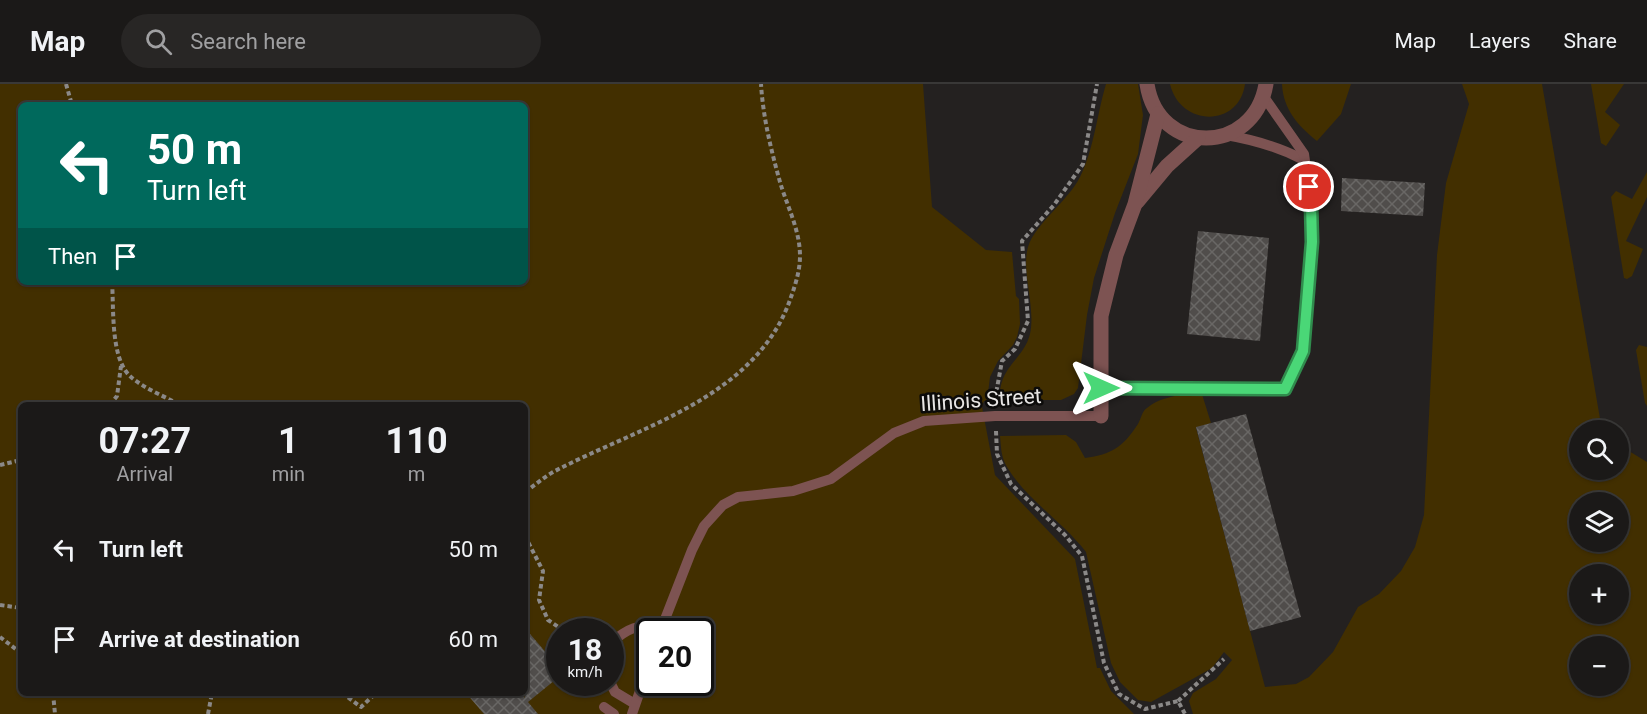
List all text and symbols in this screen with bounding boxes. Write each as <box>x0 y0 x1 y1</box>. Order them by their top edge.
search box <box>121 14 541 68</box>
text: Map <box>30 25 85 58</box>
icon: search <box>142 25 175 58</box>
text: Search here <box>190 29 306 54</box>
text: Map <box>1394 29 1436 53</box>
text: Layers <box>1469 29 1530 53</box>
text: Share <box>1563 29 1617 53</box>
text: 50 m <box>147 125 242 174</box>
icon: left <box>48 126 126 204</box>
pin <box>1283 161 1334 212</box>
icon: arrive <box>1292 170 1325 203</box>
text: Turn left <box>147 175 247 207</box>
icon: arrive <box>109 240 142 273</box>
text: Then <box>48 244 97 269</box>
position arrow <box>1069 356 1133 420</box>
street label: Illinois Street <box>920 384 1042 416</box>
text: 07:27 <box>98 420 191 462</box>
text: 1 <box>278 420 299 462</box>
text: 110 <box>386 420 448 462</box>
map controls <box>1569 420 1629 696</box>
button: search <box>1569 420 1629 480</box>
text: Arrival <box>116 462 173 486</box>
text: min <box>272 462 305 486</box>
text: m <box>408 462 425 486</box>
button: layers <box>1569 492 1629 552</box>
icon: left <box>48 533 81 566</box>
text: Turn left <box>99 537 183 562</box>
text: 50 m <box>449 537 498 562</box>
button: + <box>1569 564 1629 624</box>
speed limit sign: 20 <box>636 618 714 696</box>
icon: arrive <box>48 623 81 656</box>
text: Arrive at destination <box>99 627 300 652</box>
text: 60 m <box>449 627 498 652</box>
text: 18 <box>568 632 602 667</box>
button: − <box>1569 636 1629 696</box>
text: km/h <box>567 663 603 681</box>

